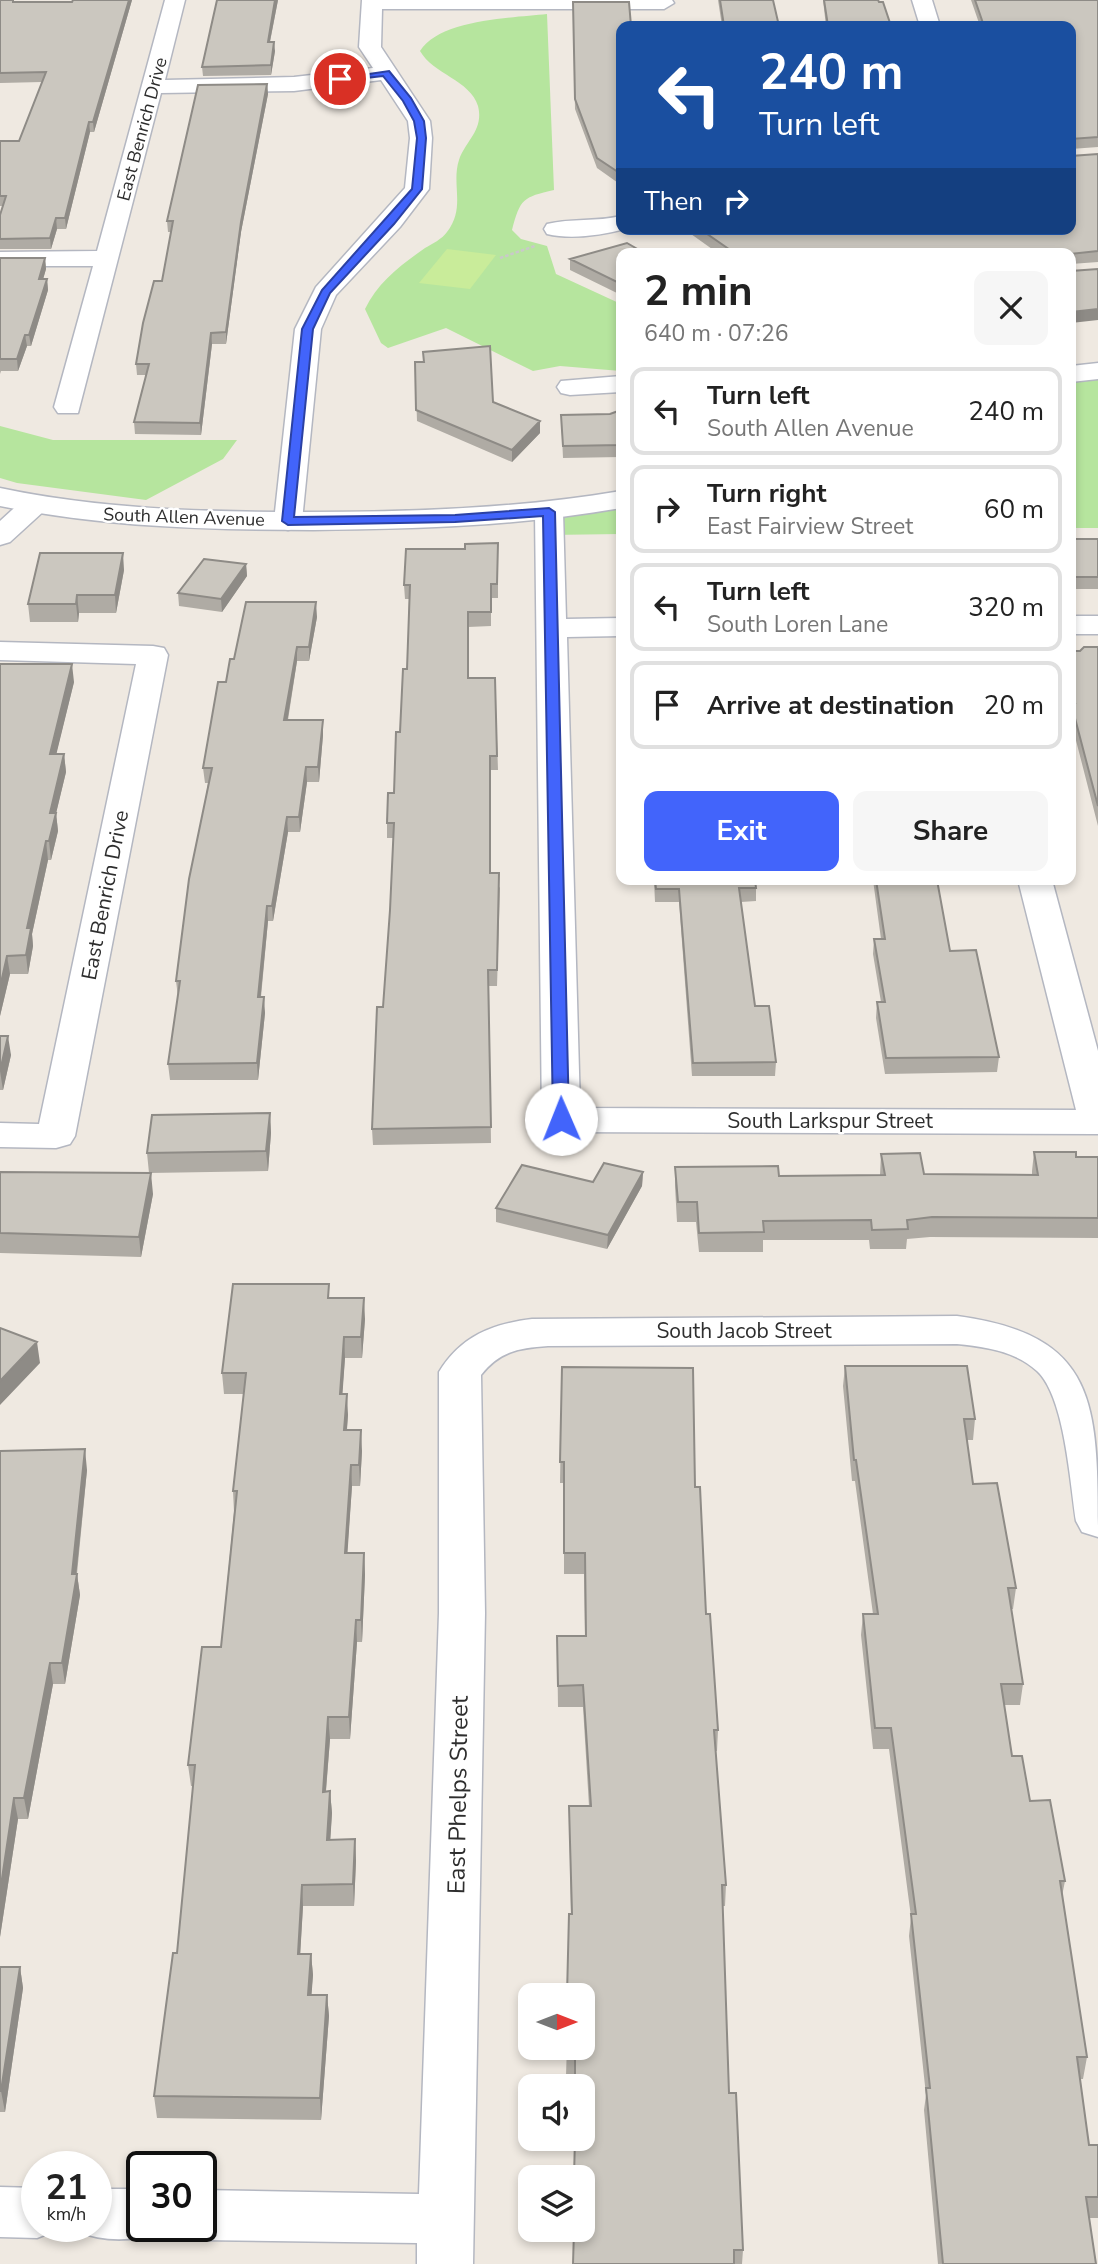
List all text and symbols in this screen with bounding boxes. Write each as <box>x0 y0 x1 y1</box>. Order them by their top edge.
text: 240 m <box>759 39 903 106</box>
pin <box>310 49 370 109</box>
icon: left <box>644 49 735 140</box>
street label: East Benrich Drive <box>111 54 173 204</box>
icon: arrive <box>321 60 359 98</box>
text: Turn left <box>759 103 879 146</box>
icon: right <box>717 182 755 220</box>
text: Then <box>644 184 703 219</box>
text: 2 min <box>644 263 753 320</box>
button: close <box>974 271 1048 345</box>
text: 640 m · 07:26 <box>644 318 789 349</box>
text: Turn left <box>707 378 810 413</box>
icon: left <box>648 392 686 430</box>
text: 240 m <box>968 394 1044 429</box>
text: South Allen Avenue <box>707 413 914 444</box>
text: Turn right <box>707 476 826 511</box>
icon: right <box>648 490 686 528</box>
text: 60 m <box>984 492 1044 527</box>
street label: South Allen Avenue <box>103 502 265 532</box>
text: East Fairview Street <box>707 511 913 542</box>
text: Turn left <box>707 574 810 609</box>
icon: left <box>648 588 686 626</box>
text: 320 m <box>968 590 1044 625</box>
text: South Loren Lane <box>707 609 888 640</box>
icon: arrive <box>648 686 686 724</box>
text: Arrive at destination <box>707 688 954 723</box>
text: 20 m <box>984 688 1044 723</box>
button: Exit <box>644 791 839 871</box>
button: Share <box>853 791 1048 871</box>
street label: East Benrich Drive <box>75 808 135 982</box>
position arrow <box>524 1082 598 1156</box>
street label: South Larkspur Street <box>727 1107 934 1135</box>
street label: South Jacob Street <box>656 1317 832 1345</box>
street label: East Phelps Street <box>440 1695 476 1894</box>
north arrow <box>518 1983 595 2060</box>
map controls <box>518 1983 595 2242</box>
button: sound <box>518 2074 595 2151</box>
speed limit sign: 30 <box>126 2151 217 2242</box>
text: 21 <box>45 2164 88 2211</box>
button: layers <box>518 2165 595 2242</box>
text: km/h <box>47 2202 86 2226</box>

